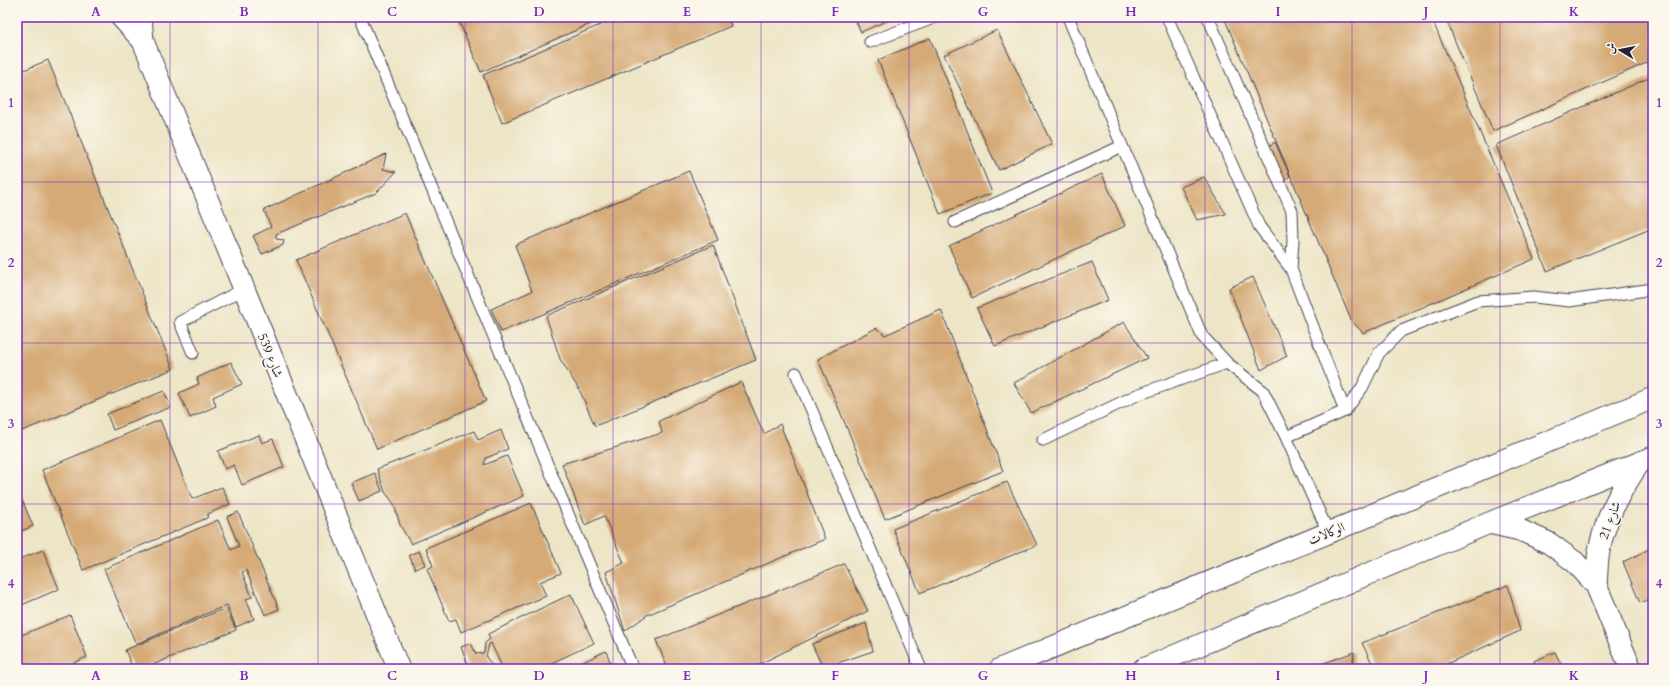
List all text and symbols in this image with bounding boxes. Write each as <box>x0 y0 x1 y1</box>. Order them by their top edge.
text: A <box>91 3 101 21</box>
text: B <box>239 3 249 21</box>
text: C <box>387 3 397 21</box>
text: D <box>533 3 545 21</box>
text: E <box>683 3 691 21</box>
text: F <box>831 3 839 21</box>
text: G <box>978 3 989 21</box>
text: H <box>1125 3 1137 21</box>
text: I <box>1275 3 1281 21</box>
text: J <box>1422 3 1429 21</box>
text: K <box>1569 3 1580 21</box>
north arrow <box>1600 30 1640 70</box>
text: ش <box>1602 42 1619 55</box>
text: 1 <box>8 94 14 112</box>
text: 1 <box>1656 94 1662 112</box>
text: 2 <box>8 254 15 272</box>
text: 2 <box>1656 254 1663 272</box>
street label: شارع 539 <box>251 331 287 381</box>
text: 3 <box>8 415 15 433</box>
text: 3 <box>1656 415 1663 433</box>
street label: شارع 21 <box>1595 499 1627 543</box>
street label: الوكالات <box>1305 518 1348 550</box>
text: 4 <box>8 575 15 593</box>
text: 4 <box>1656 575 1663 593</box>
text: A <box>91 667 101 685</box>
text: B <box>239 667 249 685</box>
text: C <box>387 667 397 685</box>
text: D <box>533 667 545 685</box>
text: E <box>683 667 691 685</box>
text: F <box>831 667 839 685</box>
text: G <box>978 667 989 685</box>
text: H <box>1125 667 1137 685</box>
text: I <box>1275 667 1281 685</box>
text: J <box>1422 667 1429 685</box>
text: K <box>1569 667 1580 685</box>

